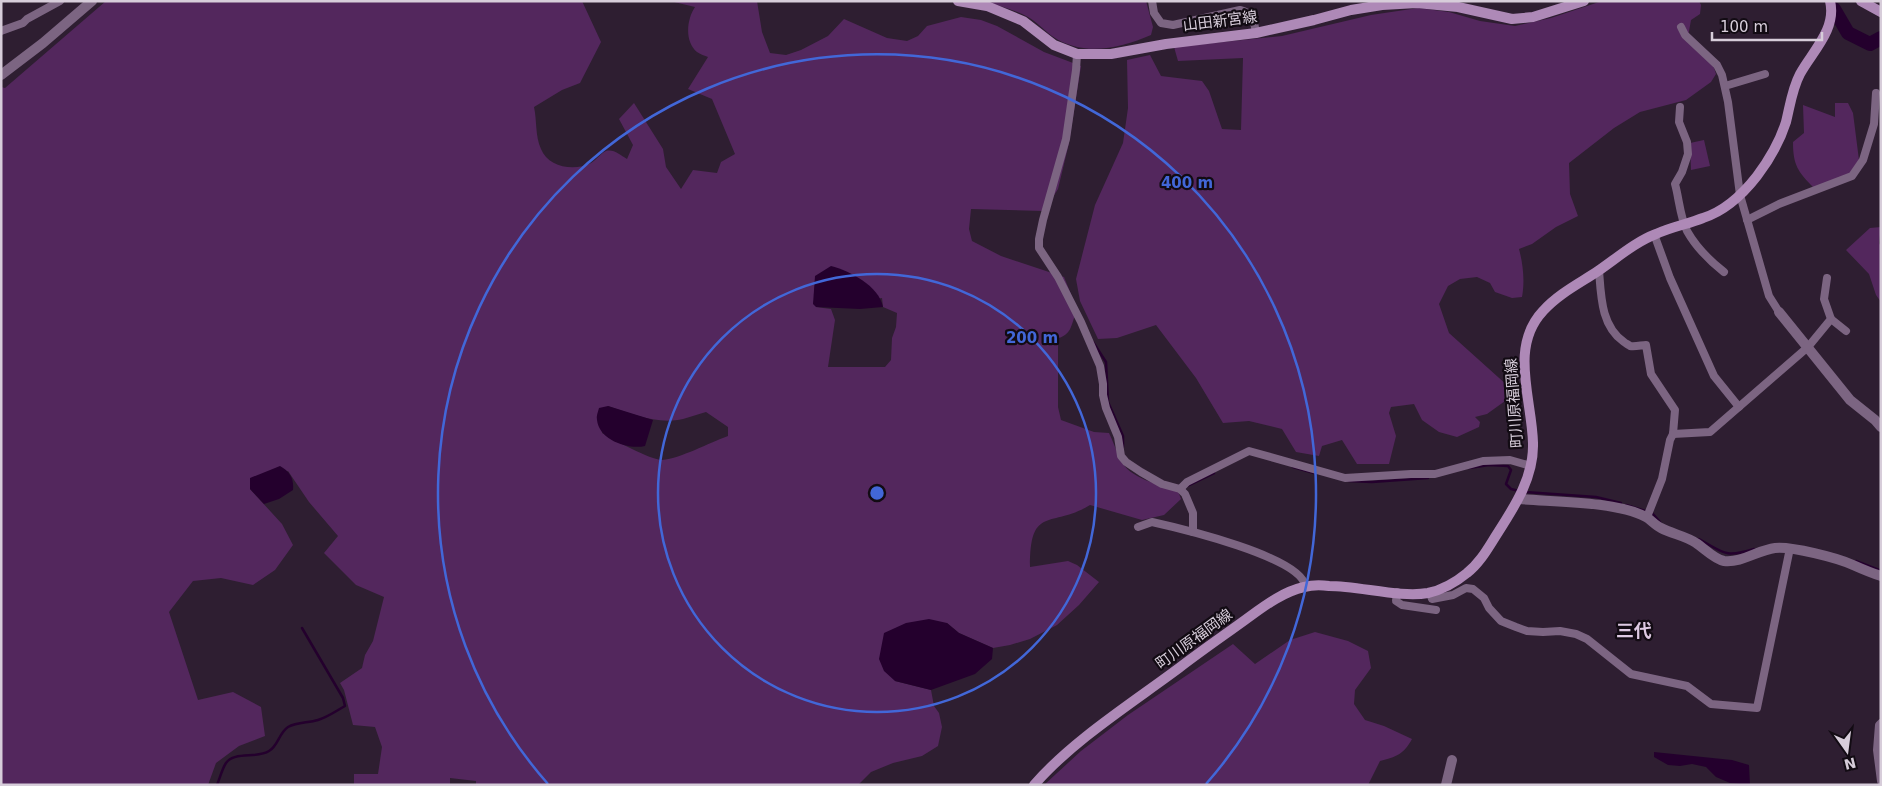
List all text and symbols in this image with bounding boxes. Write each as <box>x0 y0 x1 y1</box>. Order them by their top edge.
street label: 山田新宮線 <box>1182 7 1258 35</box>
scale bar <box>1712 10 1822 42</box>
text: 100 m <box>1720 18 1768 36</box>
text: 400 m <box>1161 174 1213 192</box>
text: 200 m <box>1006 329 1058 347</box>
street label: 町川原福岡線 <box>1502 357 1526 449</box>
centre of rings <box>868 484 886 502</box>
street label: 町川原福岡線 <box>1152 605 1236 673</box>
district label: 三代 <box>1616 620 1652 641</box>
north arrow <box>1822 726 1872 776</box>
text: N <box>1843 754 1858 773</box>

